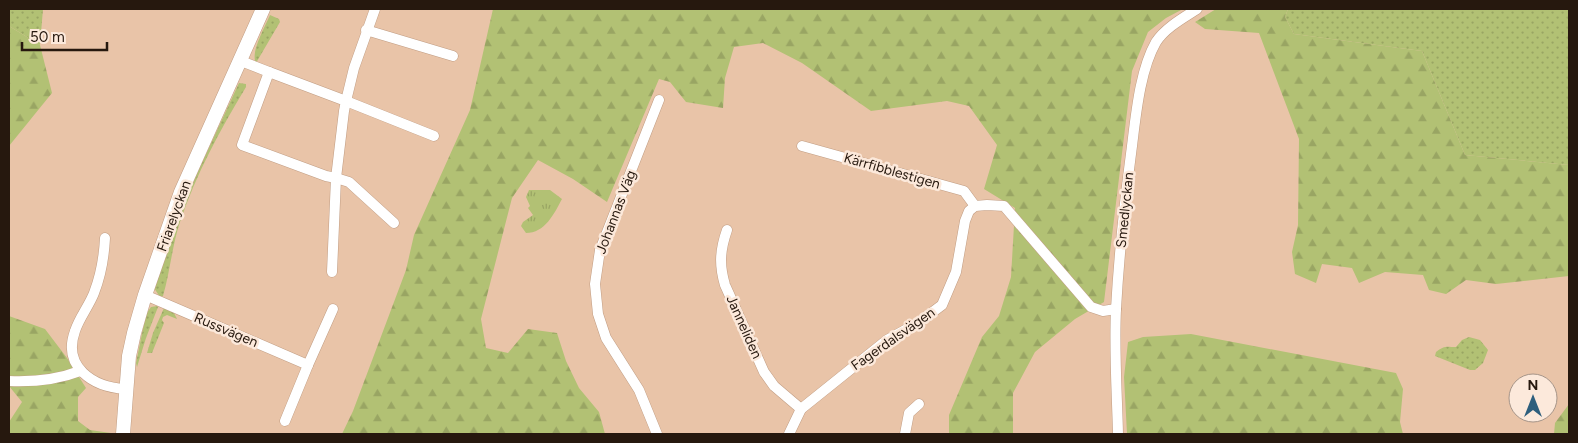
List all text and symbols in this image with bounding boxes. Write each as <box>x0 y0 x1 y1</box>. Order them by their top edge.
scale bar <box>22 20 108 52</box>
text: 50 m <box>30 28 65 46</box>
street label: Kärrfibblestigen <box>842 149 942 193</box>
street label: Johannas Väg <box>592 168 640 256</box>
street label: Smedlyckan <box>1113 171 1137 249</box>
street label: Friarelyckan <box>153 178 195 254</box>
street label: Janneliden <box>722 293 766 362</box>
street label: Fagerdalsvägen <box>848 304 938 374</box>
street label: Russvägen <box>192 309 261 351</box>
north arrow <box>1508 373 1558 423</box>
text: N <box>1528 377 1538 394</box>

